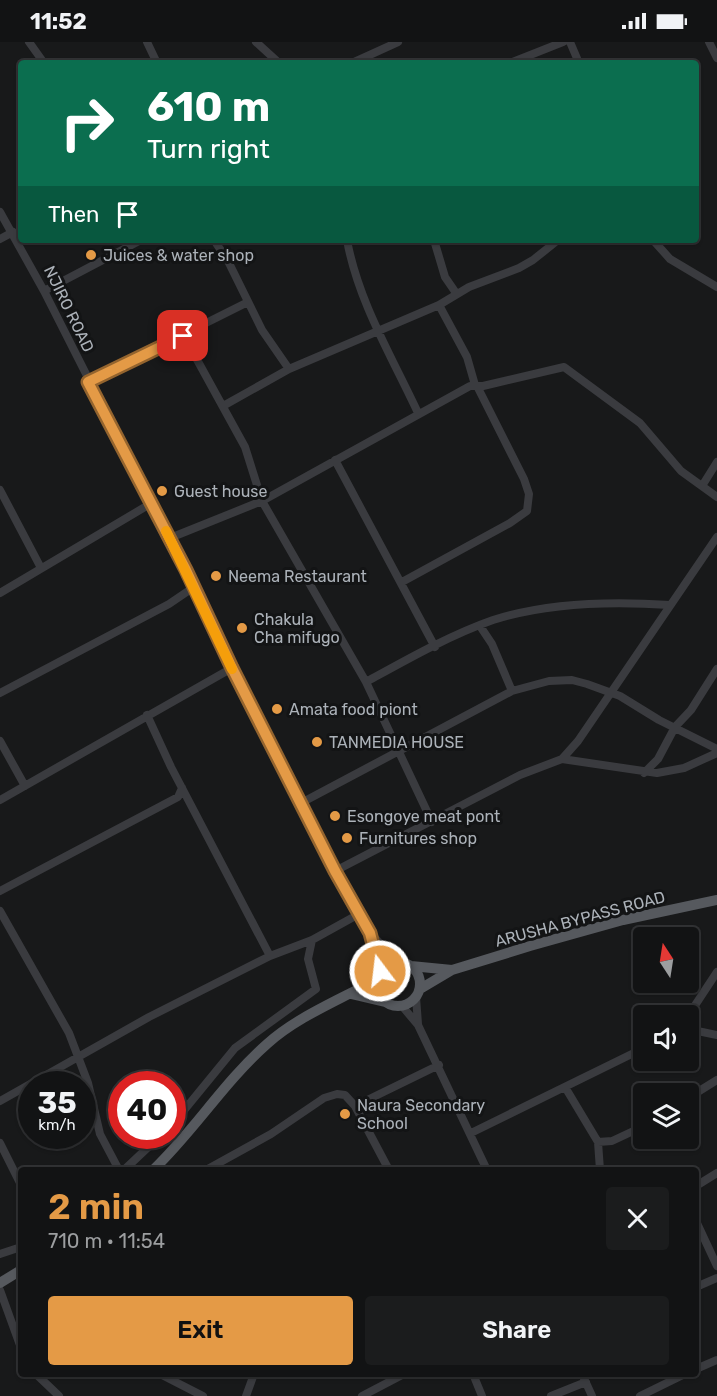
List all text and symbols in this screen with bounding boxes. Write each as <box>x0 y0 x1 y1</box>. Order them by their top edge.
text: 11:52 <box>30 8 87 35</box>
text: 610 m <box>147 82 270 132</box>
icon: right <box>48 84 126 162</box>
text: Turn right <box>147 133 270 165</box>
icon: arrive <box>111 198 144 231</box>
text: Then <box>48 201 99 228</box>
place label: Juices & water shop <box>103 246 254 265</box>
marker: Juices & water shop <box>84 248 98 262</box>
street label: NJIRO ROAD <box>40 263 98 355</box>
pin <box>157 310 208 361</box>
icon: arrive <box>166 319 199 352</box>
place label: Guest house <box>174 482 268 501</box>
marker: Guest house <box>155 484 169 498</box>
place label: Neema Restaurant <box>228 567 367 586</box>
marker: Neema Restaurant <box>209 569 223 583</box>
place label: Chakula Cha mifugo <box>254 610 340 647</box>
marker: Chakula Cha mifugo <box>235 621 249 635</box>
place label: Amata food piont <box>289 700 418 719</box>
marker: Amata food piont <box>270 702 284 716</box>
place label: TANMEDIA HOUSE <box>329 733 464 752</box>
marker: TANMEDIA HOUSE <box>310 735 324 749</box>
place label: Esongoye meat pont <box>347 807 500 826</box>
marker: Esongoye meat pont <box>328 809 342 823</box>
place label: Furnitures shop <box>359 829 477 848</box>
marker: Furnitures shop <box>340 831 354 845</box>
street label: ARUSHA BYPASS ROAD <box>493 887 667 951</box>
north arrow <box>633 927 699 993</box>
map controls <box>633 927 699 1149</box>
position arrow <box>348 939 412 1003</box>
button: sound <box>633 1005 699 1071</box>
speed limit sign: 40 <box>108 1071 186 1149</box>
button: layers <box>633 1083 699 1149</box>
text: 35 <box>37 1085 77 1121</box>
place label: Naura Secondary School <box>357 1096 485 1133</box>
marker: Naura Secondary School <box>338 1107 352 1121</box>
text: km/h <box>38 1116 76 1134</box>
text: 2 min <box>48 1185 144 1228</box>
button: close <box>606 1187 669 1250</box>
text: 710 m · 11:54 <box>48 1229 165 1253</box>
button: Exit <box>48 1296 353 1365</box>
button: Share <box>365 1296 669 1365</box>

